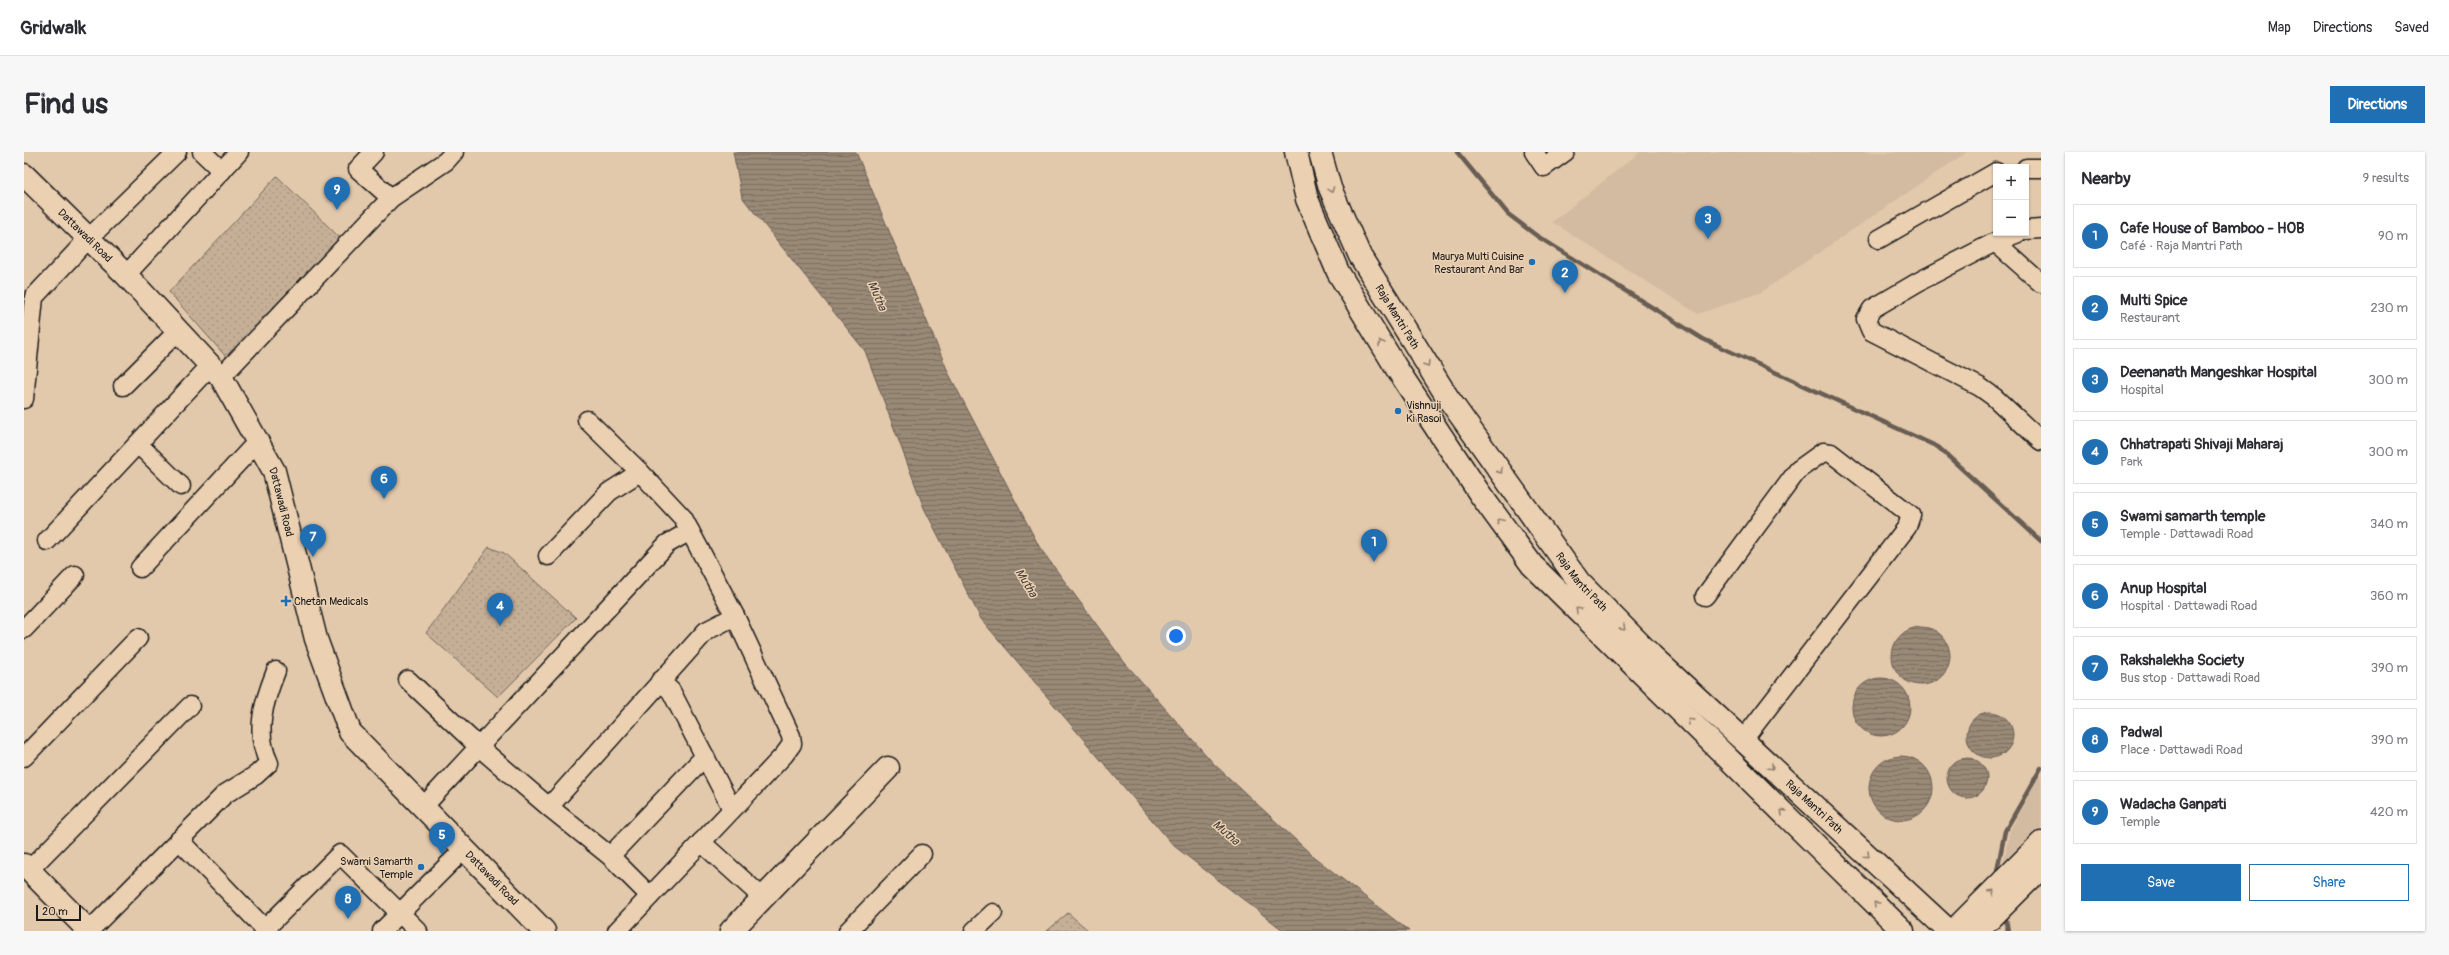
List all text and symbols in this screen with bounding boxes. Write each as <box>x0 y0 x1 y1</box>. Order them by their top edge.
text: Gridwalk <box>20 16 86 40</box>
text: Map <box>2268 19 2291 36</box>
text: Directions <box>2313 19 2372 36</box>
text: Saved <box>2394 19 2429 36</box>
button: Directions <box>2330 86 2425 123</box>
text: Find us <box>24 87 108 122</box>
map controls <box>1993 164 2029 236</box>
button: + <box>1993 164 2029 200</box>
text: Nearby <box>2081 168 2130 189</box>
text: 9 results <box>2362 170 2409 186</box>
pin: 9 <box>324 177 350 210</box>
one-way arrow <box>1326 186 1334 193</box>
button: − <box>1993 200 2029 236</box>
street label: Dattawadi Road <box>56 206 115 265</box>
pin: 3 <box>1695 206 1721 239</box>
text: Cafe House of Bamboo - HOB <box>2120 219 2305 238</box>
text: 1 <box>2092 228 2098 244</box>
text: 90 m <box>2378 228 2408 244</box>
text: Café · Raja Mantri Path <box>2120 238 2242 254</box>
place label: Maurya Multi Cuisine Restaurant And Bar <box>1432 250 1525 276</box>
marker: Maurya Multi Cuisine Restaurant And Bar <box>1527 257 1537 267</box>
pin: 2 <box>1552 260 1578 293</box>
water label: Mutha <box>864 279 890 314</box>
street label: Raja Mantri Path <box>1373 282 1422 351</box>
text: Multi Spice <box>2120 291 2187 310</box>
text: 2 <box>2091 300 2099 316</box>
text: 230 m <box>2371 300 2408 316</box>
text: Restaurant <box>2120 310 2180 326</box>
one-way arrow <box>1379 340 1386 347</box>
one-way arrow <box>1422 360 1430 367</box>
text: Deenanath Mangeshkar Hospital <box>2120 363 2317 382</box>
text: 3 <box>2091 372 2099 388</box>
text: 300 m <box>2369 372 2408 388</box>
text: Hospital <box>2120 382 2164 398</box>
place label: Vishnuji Ki Rasoi <box>1406 399 1441 425</box>
marker: Vishnuji Ki Rasoi <box>1393 406 1403 416</box>
text: Chhatrapati Shivaji Maharaj <box>2120 435 2284 454</box>
text: 4 <box>2091 444 2099 460</box>
text: 300 m <box>2369 444 2408 460</box>
text: Park <box>2120 454 2143 470</box>
street label: Dattawadi Road <box>267 465 297 538</box>
pin: 6 <box>371 466 397 499</box>
one-way arrow <box>1495 467 1502 474</box>
text: Swami samarth temple <box>2120 507 2265 526</box>
text: 5 <box>2091 516 2099 532</box>
text: 340 m <box>2370 516 2408 532</box>
one-way arrow <box>1498 519 1505 526</box>
pin: 7 <box>300 524 326 557</box>
text: Temple · Dattawadi Road <box>2120 526 2253 542</box>
pin: 1 <box>1361 529 1387 562</box>
street label: Raja Mantri Path <box>1553 550 1610 614</box>
water label: Mutha <box>1012 566 1041 601</box>
text: Anup Hospital <box>2120 579 2207 598</box>
text: 6 <box>2091 588 2099 604</box>
text: 360 m <box>2370 588 2408 604</box>
pin: 4 <box>487 593 513 626</box>
place label: Chetan Medicals <box>294 595 368 608</box>
marker: Chetan Medicals <box>281 596 291 606</box>
text: Hospital · Dattawadi Road <box>2120 598 2257 614</box>
one-way arrow <box>1575 607 1583 615</box>
one-way arrow <box>1619 623 1626 630</box>
your location <box>1166 626 1186 646</box>
text: Rakshalekha Society <box>2120 651 2244 670</box>
text: 7 <box>2092 660 2098 676</box>
text: 390 m <box>2371 660 2408 676</box>
text: Bus stop · Dattawadi Road <box>2120 670 2260 686</box>
one-way arrow <box>1687 718 1695 726</box>
text: Padwal <box>2120 723 2163 742</box>
text: 8 <box>2092 732 2098 748</box>
text: 390 m <box>2371 732 2408 748</box>
text: Place · Dattawadi Road <box>2120 742 2243 758</box>
one-way arrow <box>1767 762 1774 769</box>
street label: Raja Mantri Path <box>1783 777 1846 836</box>
text: Wadacha Ganpati <box>2120 795 2226 814</box>
text: 9 <box>2092 804 2098 820</box>
text: 420 m <box>2370 804 2408 820</box>
one-way arrow <box>1780 809 1788 817</box>
text: Temple <box>2120 814 2160 830</box>
water label: Mutha <box>1209 817 1244 850</box>
pin: 5 <box>429 822 455 855</box>
street label: Dattawadi Road <box>463 848 522 908</box>
one-way arrow <box>1862 850 1870 858</box>
place label: Swami Samarth Temple <box>340 855 414 881</box>
marker: Swami Samarth Temple <box>416 862 426 872</box>
button: Save <box>2081 864 2241 901</box>
button: Share <box>2249 864 2409 901</box>
pin: 8 <box>335 886 361 919</box>
one-way arrow <box>1987 889 1995 897</box>
one-way arrow <box>1873 901 1880 909</box>
scale bar <box>36 903 81 922</box>
text: 20 m <box>42 905 68 918</box>

